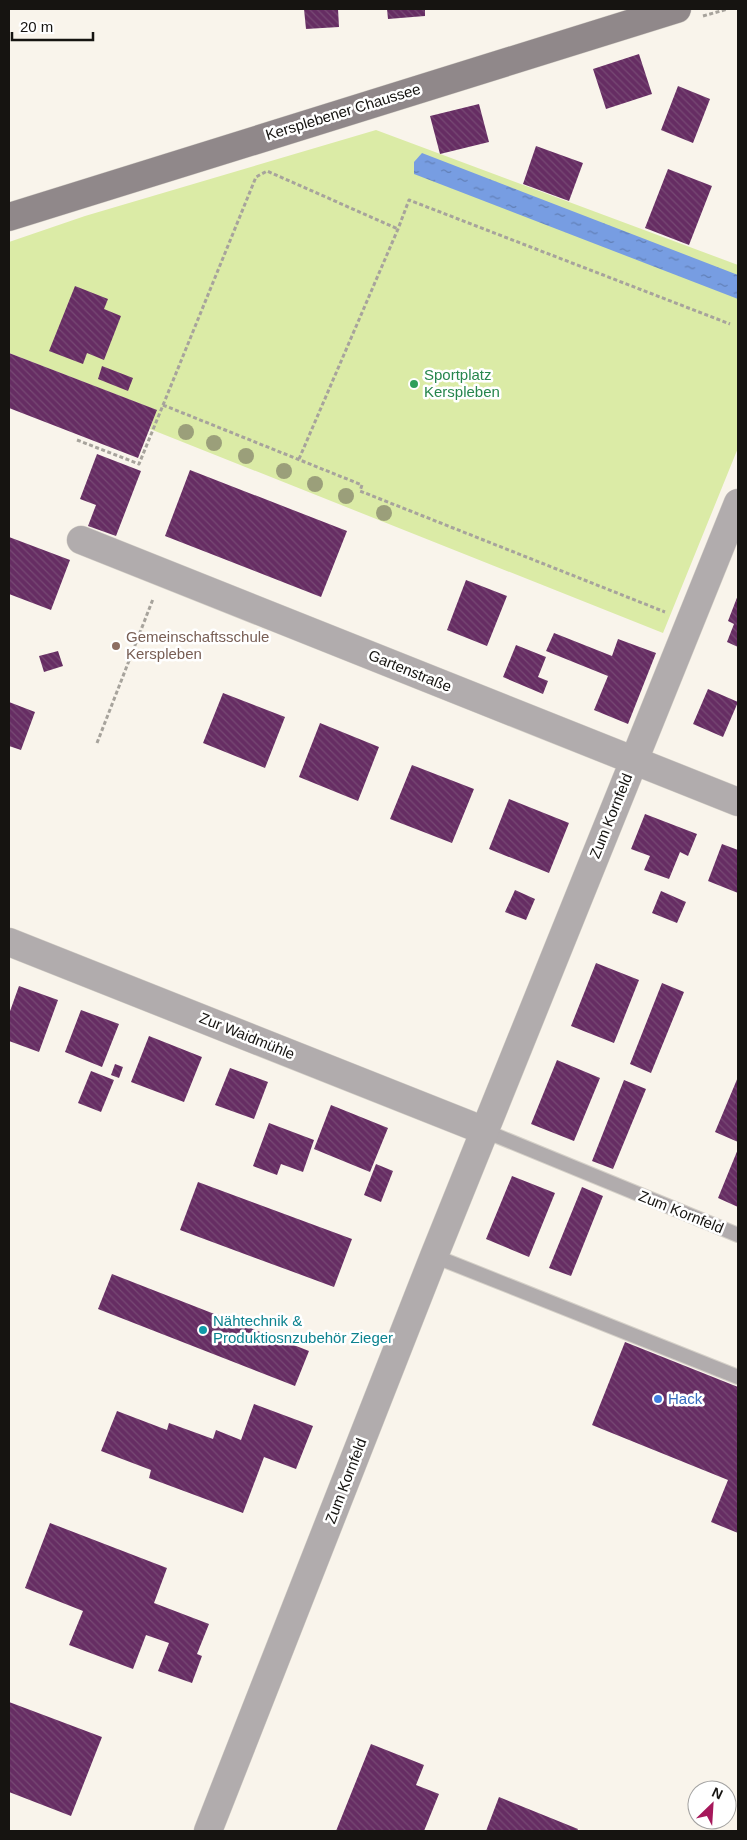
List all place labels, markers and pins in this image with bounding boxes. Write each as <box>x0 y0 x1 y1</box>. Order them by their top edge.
place label: Sportplatz Kerspleben <box>424 366 500 400</box>
marker: Sportplatz Kerspleben <box>408 378 420 390</box>
place label: Gemeinschaftsschule Kerspleben <box>126 628 269 662</box>
marker: Gemeinschaftsschule Kerspleben <box>110 640 122 652</box>
place label: Nähtechnik & Produktiosnzubehör Zieger <box>213 1312 393 1346</box>
marker: Nähtechnik & Produktiosnzubehör Zieger <box>197 1324 209 1336</box>
place label: Hack <box>668 1390 703 1407</box>
marker: Hack <box>652 1393 664 1405</box>

